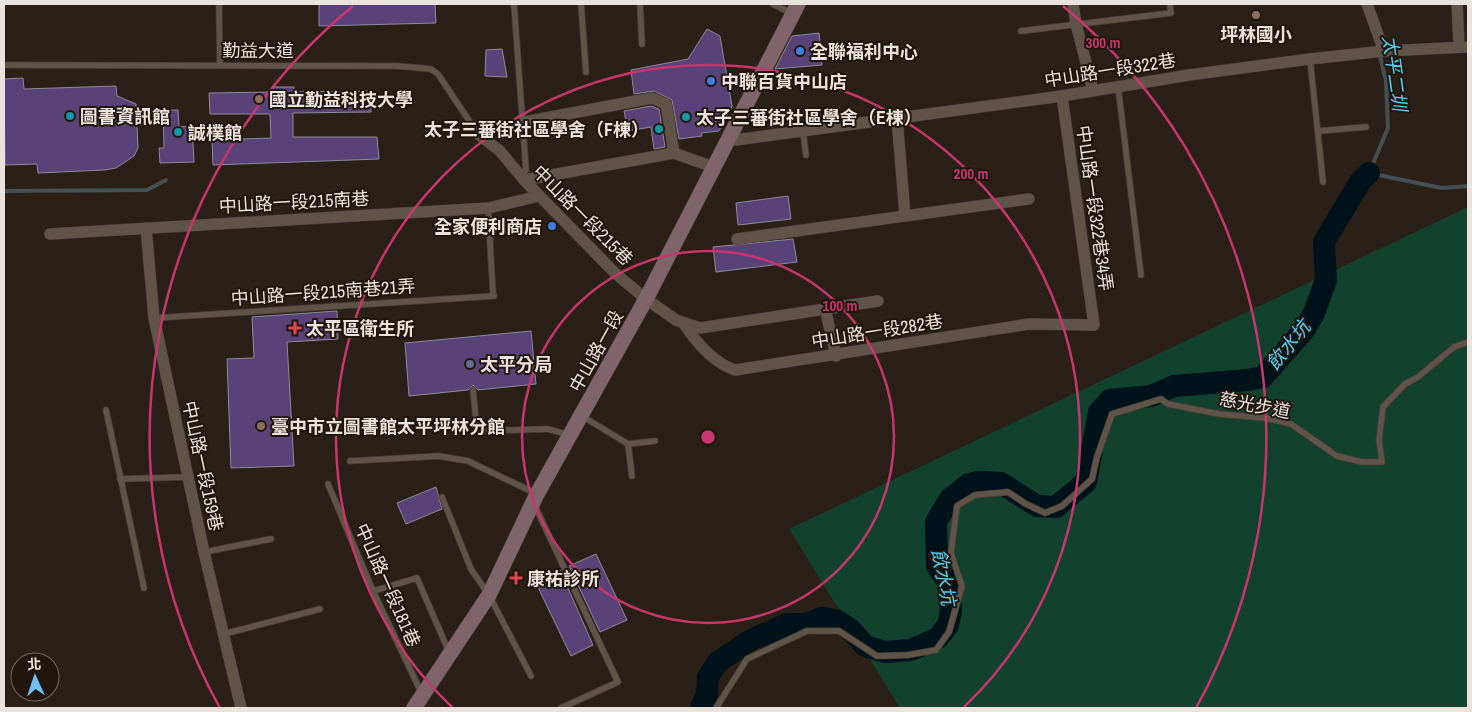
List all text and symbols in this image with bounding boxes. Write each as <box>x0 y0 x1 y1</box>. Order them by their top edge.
marker: 坪林國小 <box>1250 9 1262 21</box>
place label: 坪林國小 <box>1220 22 1292 47</box>
text: 300 m <box>1086 32 1120 53</box>
water label: 太平二圳 <box>1377 34 1414 115</box>
street label: 勤益大道 <box>222 38 294 63</box>
place label: 全聯福利中心 <box>810 39 918 64</box>
marker: 全聯福利中心 <box>794 45 806 57</box>
street label: 中山路一段322巷 <box>1043 47 1177 93</box>
place label: 中聯百貨中山店 <box>721 69 847 94</box>
marker: 中聯百貨中山店 <box>705 75 717 87</box>
place label: 國立勤益科技大學 <box>269 87 413 112</box>
marker: 國立勤益科技大學 <box>253 93 265 105</box>
place label: 圖書資訊館 <box>80 104 170 129</box>
place label: 太子三蕃街社區學舍（E棟） <box>696 105 922 130</box>
marker: 圖書資訊館 <box>64 110 76 122</box>
marker: 太子三蕃街社區學舍（E棟） <box>680 111 692 123</box>
place label: 太子三蕃街社區學舍（F棟） <box>424 117 649 142</box>
place label: 誠樸館 <box>188 120 242 145</box>
marker: 太子三蕃街社區學舍（F棟） <box>653 123 665 135</box>
street label: 中山路一段322巷34弄 <box>1071 124 1119 292</box>
marker: 誠樸館 <box>172 126 184 138</box>
street label: 中山路一段215巷 <box>527 159 639 271</box>
text: 200 m <box>954 163 988 184</box>
street label: 中山路一段215南巷 <box>218 186 370 218</box>
place label: 全家便利商店 <box>434 214 542 239</box>
marker: 全家便利商店 <box>546 220 558 232</box>
street label: 中山路一段215南巷21弄 <box>230 273 416 311</box>
text: 100 m <box>823 295 857 316</box>
street label: 中山路一段 <box>563 306 629 396</box>
street label: 中山路一段282巷 <box>810 308 944 354</box>
water label: 飲水坑 <box>1260 312 1318 375</box>
place label: 太平區衛生所 <box>306 316 414 341</box>
marker: 太平區衛生所 <box>288 321 302 335</box>
place label: 太平分局 <box>480 352 552 377</box>
marker: 太平分局 <box>464 358 476 370</box>
street label: 慈光步道 <box>1217 386 1293 424</box>
street label: 中山路一段159巷 <box>177 399 229 533</box>
place label: 臺中市立圖書館太平坪林分館 <box>271 414 505 439</box>
marker: 臺中市立圖書館太平坪林分館 <box>255 420 267 432</box>
centre of rings <box>699 428 717 446</box>
street label: 中山路一段181巷 <box>350 519 426 651</box>
water label: 飲水坑 <box>926 547 963 610</box>
place label: 康祐診所 <box>527 566 599 591</box>
marker: 康祐診所 <box>509 571 523 585</box>
north arrow <box>10 652 60 702</box>
text: 北 <box>27 655 42 673</box>

